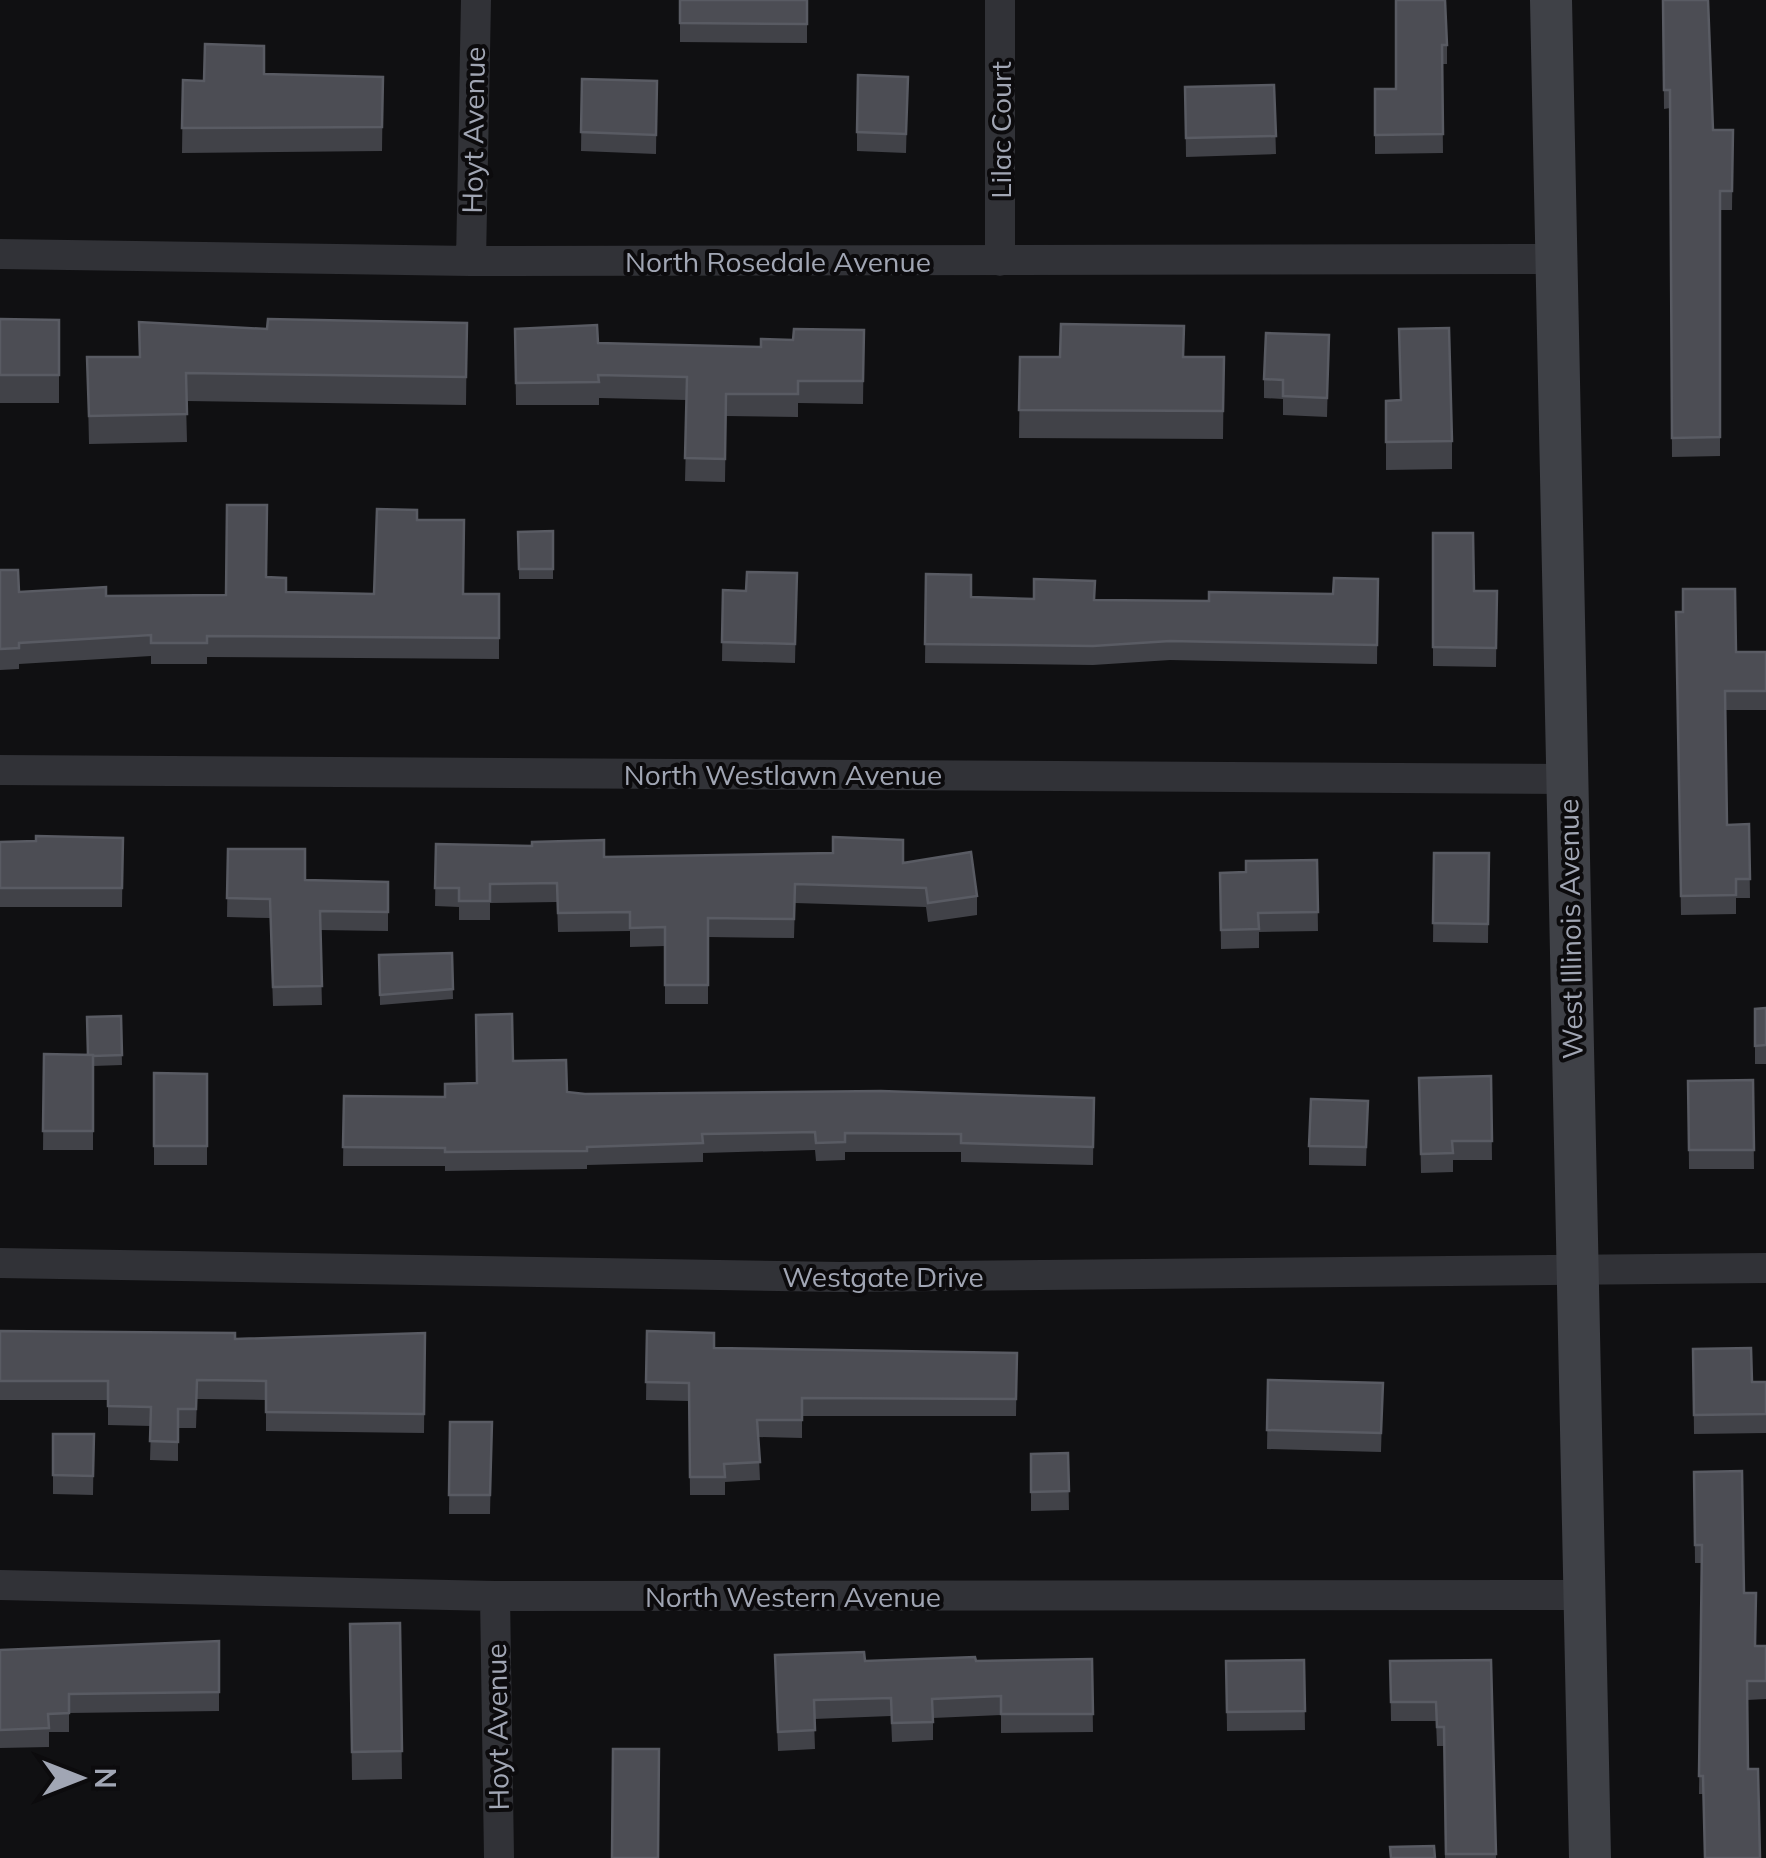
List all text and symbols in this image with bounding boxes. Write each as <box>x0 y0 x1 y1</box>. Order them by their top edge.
street label: Hoyt Avenue <box>454 46 492 214</box>
street label: Lilac Court <box>983 61 1018 199</box>
street label: North Rosedale Avenue <box>625 244 931 279</box>
street label: North Westlawn Avenue <box>624 757 942 792</box>
street label: West Illinois Avenue <box>1550 798 1590 1060</box>
street label: Westgate Drive <box>782 1259 984 1294</box>
street label: North Western Avenue <box>645 1579 941 1614</box>
street label: Hoyt Avenue <box>478 1643 516 1811</box>
north arrow <box>30 1728 130 1828</box>
text: N <box>88 1767 123 1789</box>

